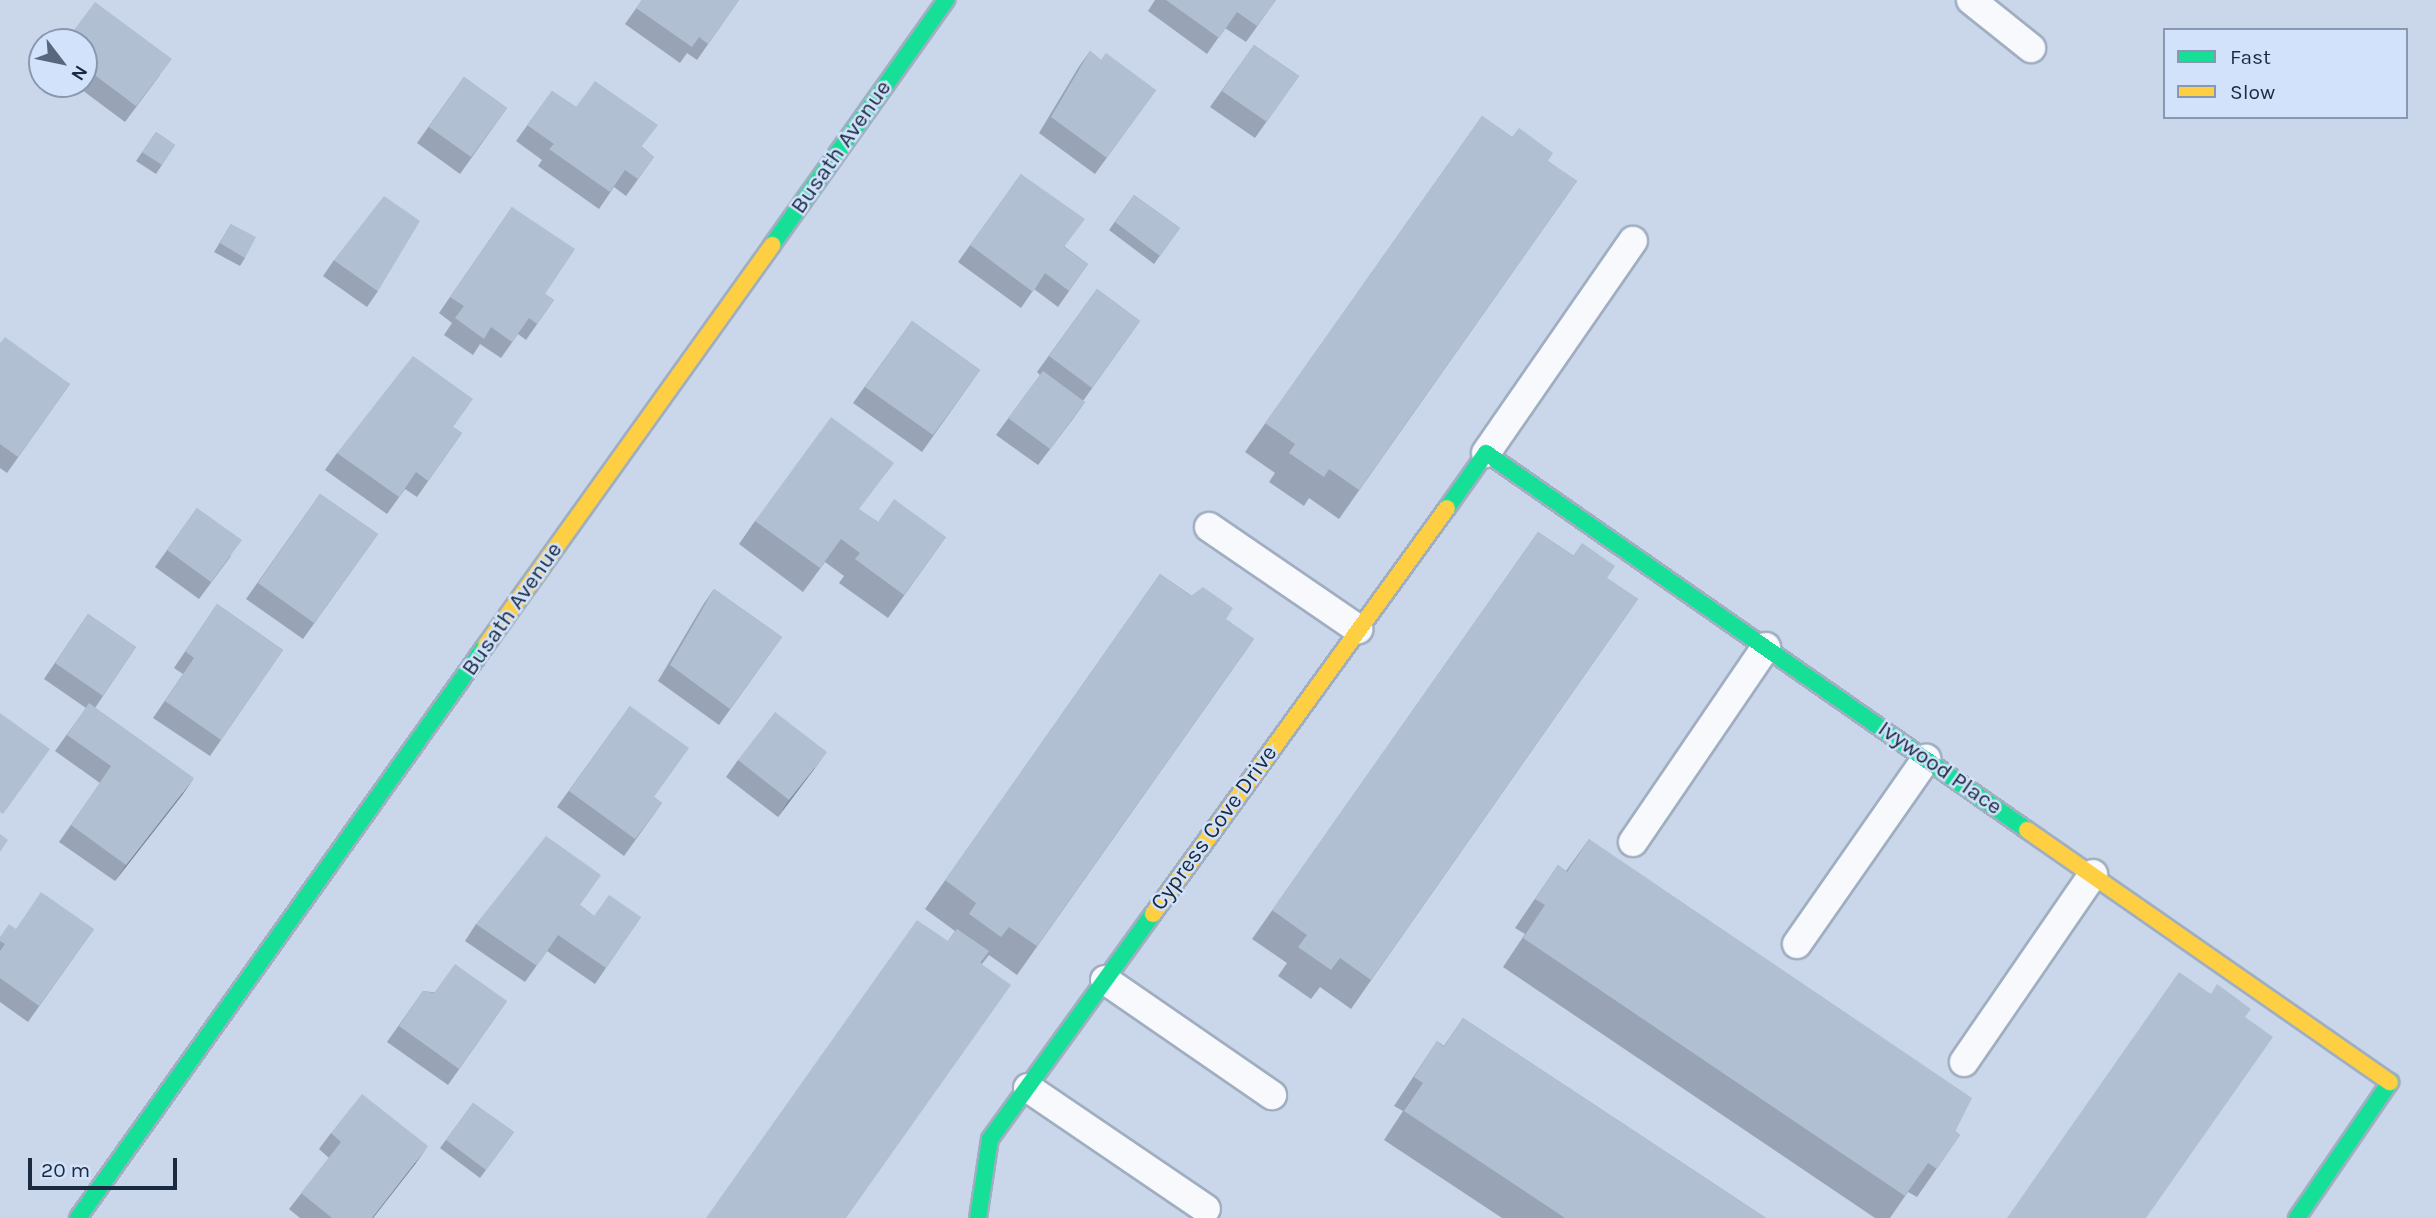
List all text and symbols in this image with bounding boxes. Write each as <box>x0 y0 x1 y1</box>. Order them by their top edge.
north arrow <box>28 28 98 98</box>
legend <box>2163 28 2408 119</box>
text: Fast <box>2230 45 2271 69</box>
text: N <box>66 61 92 85</box>
street label: Busath Avenue <box>785 75 897 219</box>
text: Slow <box>2230 80 2275 104</box>
street label: Busath Avenue <box>456 537 568 681</box>
street label: Ivywood Place <box>1873 715 2007 821</box>
street label: Cypress Cove Drive <box>1145 740 1283 916</box>
scale bar <box>32 1144 180 1188</box>
text: 20 m <box>41 1158 90 1182</box>

